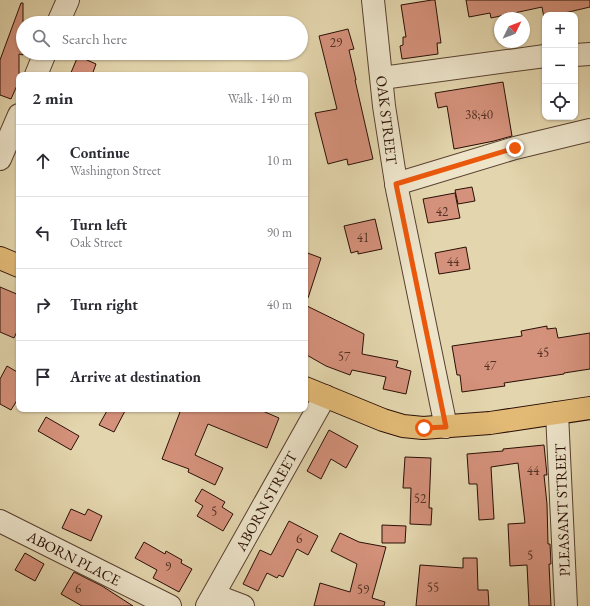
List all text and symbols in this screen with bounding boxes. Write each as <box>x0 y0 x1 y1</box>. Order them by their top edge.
north arrow <box>494 12 530 48</box>
map controls <box>542 12 578 120</box>
button: + <box>542 12 578 48</box>
search box <box>16 16 308 60</box>
icon: search <box>30 27 52 49</box>
text: Search here <box>62 29 127 48</box>
house number: 29 <box>330 34 343 51</box>
button: − <box>542 48 578 84</box>
street label: OAK STREET <box>372 75 402 166</box>
button: locate <box>542 84 578 120</box>
text: 2 min <box>32 87 73 109</box>
text: Walk · 140 m <box>228 90 292 107</box>
house number: 38;40 <box>465 106 493 123</box>
route end <box>506 139 524 157</box>
text: Continue <box>70 143 130 162</box>
icon: ahead <box>32 150 54 172</box>
text: 10 m <box>267 152 292 169</box>
text: Washington Street <box>70 162 161 179</box>
house number: 42 <box>436 203 449 220</box>
text: Turn left <box>70 215 127 234</box>
icon: left <box>32 222 54 244</box>
text: 90 m <box>267 224 292 241</box>
house number: 41 <box>357 229 369 246</box>
text: Oak Street <box>70 234 122 251</box>
house number: 44 <box>447 253 460 270</box>
icon: right <box>32 294 54 316</box>
text: Turn right <box>70 295 138 314</box>
text: 40 m <box>267 296 292 313</box>
house number: 45 <box>537 344 549 361</box>
house number: 57 <box>338 348 351 365</box>
house number: 47 <box>484 357 497 374</box>
icon: arrive <box>32 366 54 388</box>
text: Arrive at destination <box>70 367 201 386</box>
route start <box>415 419 433 437</box>
street label: PLEASANT STREET <box>550 442 574 577</box>
street label: ABORN STREET <box>230 447 302 555</box>
house number: 44 <box>527 462 540 479</box>
house number: 52 <box>414 490 427 507</box>
house number: 5 <box>211 503 217 520</box>
street label: ABORN PLACE <box>23 526 124 590</box>
house number: 6 <box>296 530 302 547</box>
house number: 5 <box>527 547 533 564</box>
house number: 9 <box>165 558 172 575</box>
house number: 55 <box>427 579 439 596</box>
house number: 6 <box>75 580 81 597</box>
house number: 59 <box>357 581 370 598</box>

